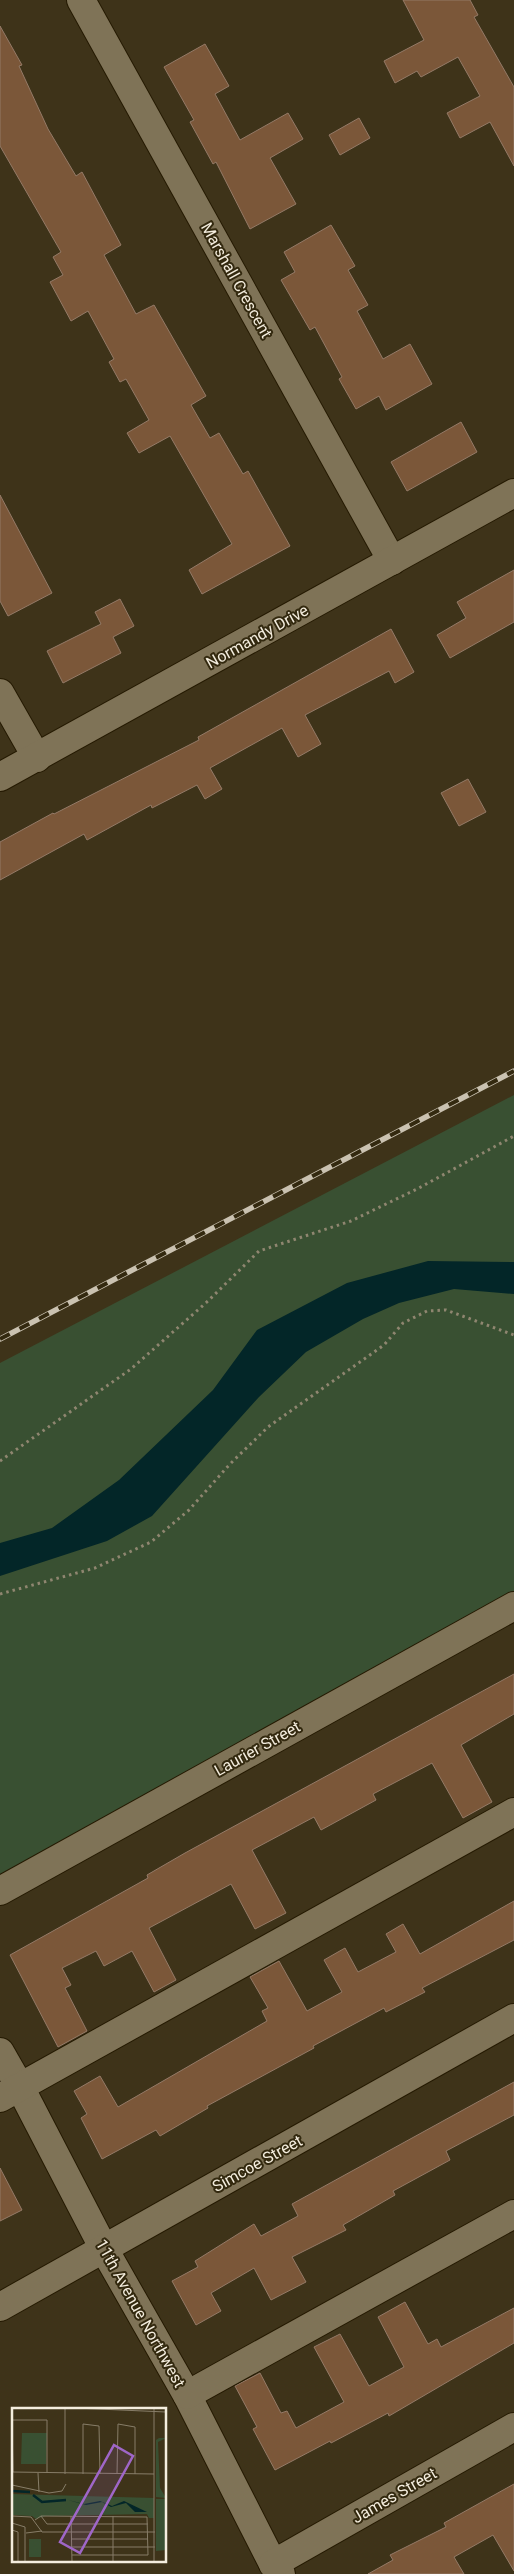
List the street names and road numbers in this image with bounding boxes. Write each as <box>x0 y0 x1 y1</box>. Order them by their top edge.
street label: Marshall Crescent <box>197 219 276 341</box>
street label: Normandy Drive <box>203 600 312 672</box>
street label: Laurier Street <box>211 1717 304 1780</box>
street label: Simcoe Street <box>209 2131 305 2196</box>
street label: 11th Avenue Northwest <box>92 2236 189 2391</box>
street label: James Street <box>349 2464 440 2527</box>

